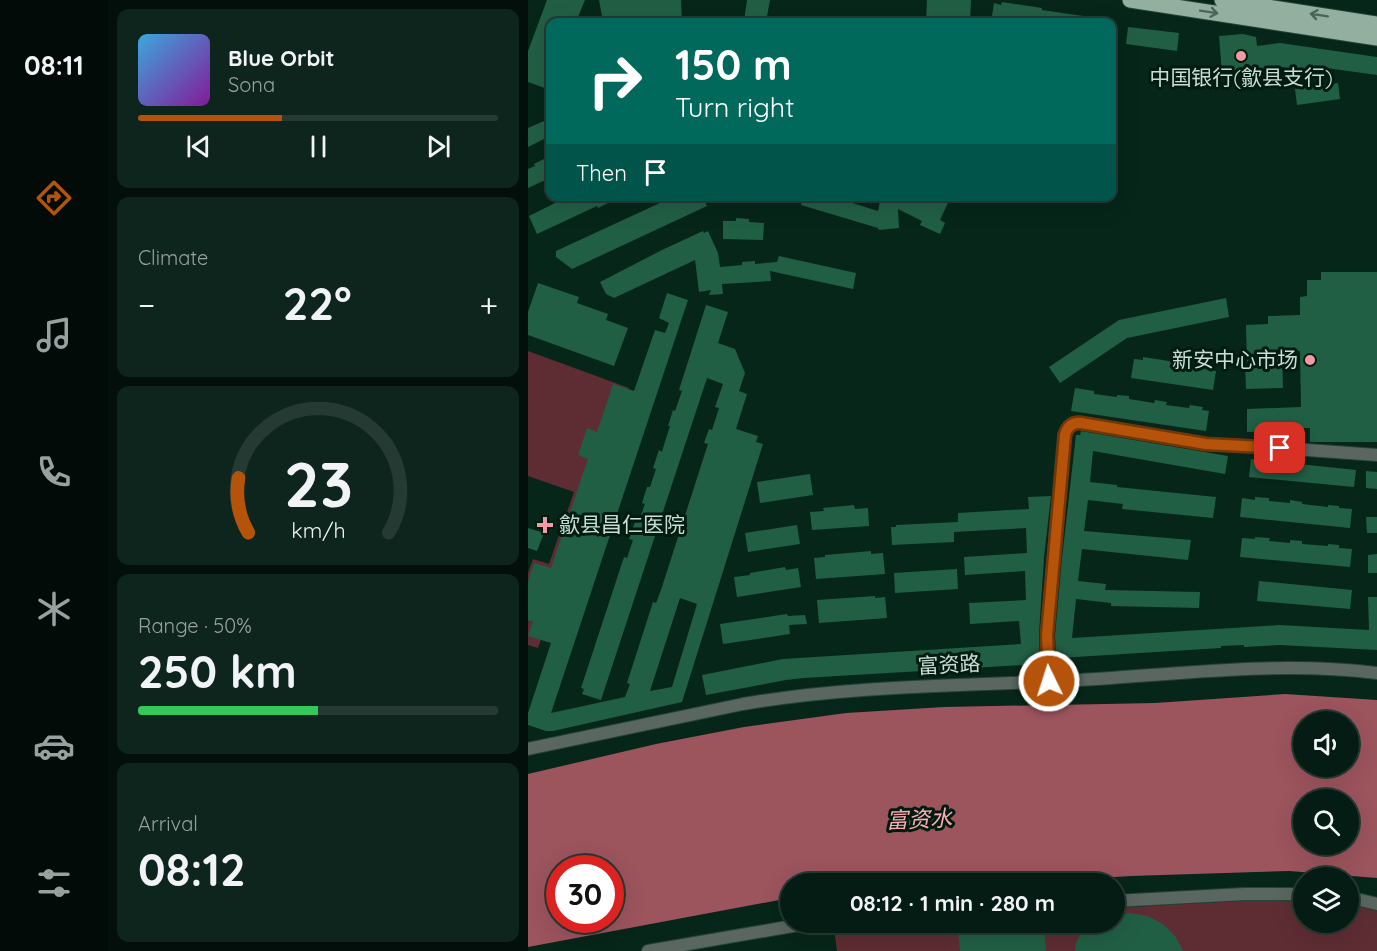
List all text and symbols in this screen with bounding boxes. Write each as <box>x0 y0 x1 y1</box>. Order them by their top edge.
one-way arrow <box>1199 7 1218 18</box>
one-way arrow <box>1310 9 1330 20</box>
text: 150 m <box>675 38 792 91</box>
icon: right <box>576 42 654 120</box>
text: Blue Orbit <box>228 44 334 72</box>
text: 08:11 <box>24 48 84 82</box>
marker: 中国银行(歙县支行) <box>1234 49 1248 63</box>
place label: 中国银行(歙县支行) <box>1149 64 1333 90</box>
text: Sona <box>228 72 275 97</box>
text: Turn right <box>675 90 794 124</box>
icon: previous <box>182 130 215 163</box>
icon: pause <box>302 130 335 163</box>
icon: next <box>422 130 455 163</box>
icon: arrive <box>639 156 672 189</box>
text: Then <box>576 159 627 187</box>
icon: directions <box>33 177 75 219</box>
text: Climate <box>138 245 208 270</box>
text: 22° <box>283 275 352 331</box>
text: − <box>138 284 155 325</box>
text: + <box>479 284 498 325</box>
icon: music <box>33 314 75 356</box>
place label: 新安中心市场 <box>1172 346 1298 372</box>
marker: 新安中心市场 <box>1303 353 1317 367</box>
pin <box>1254 422 1305 473</box>
icon: arrive <box>1263 431 1296 464</box>
text: 23 <box>283 445 353 523</box>
icon: phone <box>33 451 75 493</box>
place label: 歙县昌仁医院 <box>559 511 685 537</box>
marker: 歙县昌仁医院 <box>536 516 554 534</box>
text: km/h <box>291 517 345 543</box>
icon: climate <box>33 588 75 630</box>
text: Range · 50% <box>138 613 252 638</box>
text: 250 km <box>138 643 297 699</box>
street label: 富资路 <box>917 649 981 679</box>
position arrow <box>1017 649 1081 713</box>
map controls <box>1293 711 1359 933</box>
button: sound <box>1293 711 1359 777</box>
icon: car <box>33 725 75 767</box>
button: search <box>1293 789 1359 855</box>
water label: 富资水 <box>886 804 953 834</box>
text: Arrival <box>138 811 198 836</box>
text: 08:12 <box>138 841 246 897</box>
speed limit sign: 30 <box>546 855 624 933</box>
icon: filters <box>33 862 75 904</box>
button: layers <box>1293 867 1359 933</box>
text: 08:12 · 1 min · 280 m <box>850 889 1055 917</box>

